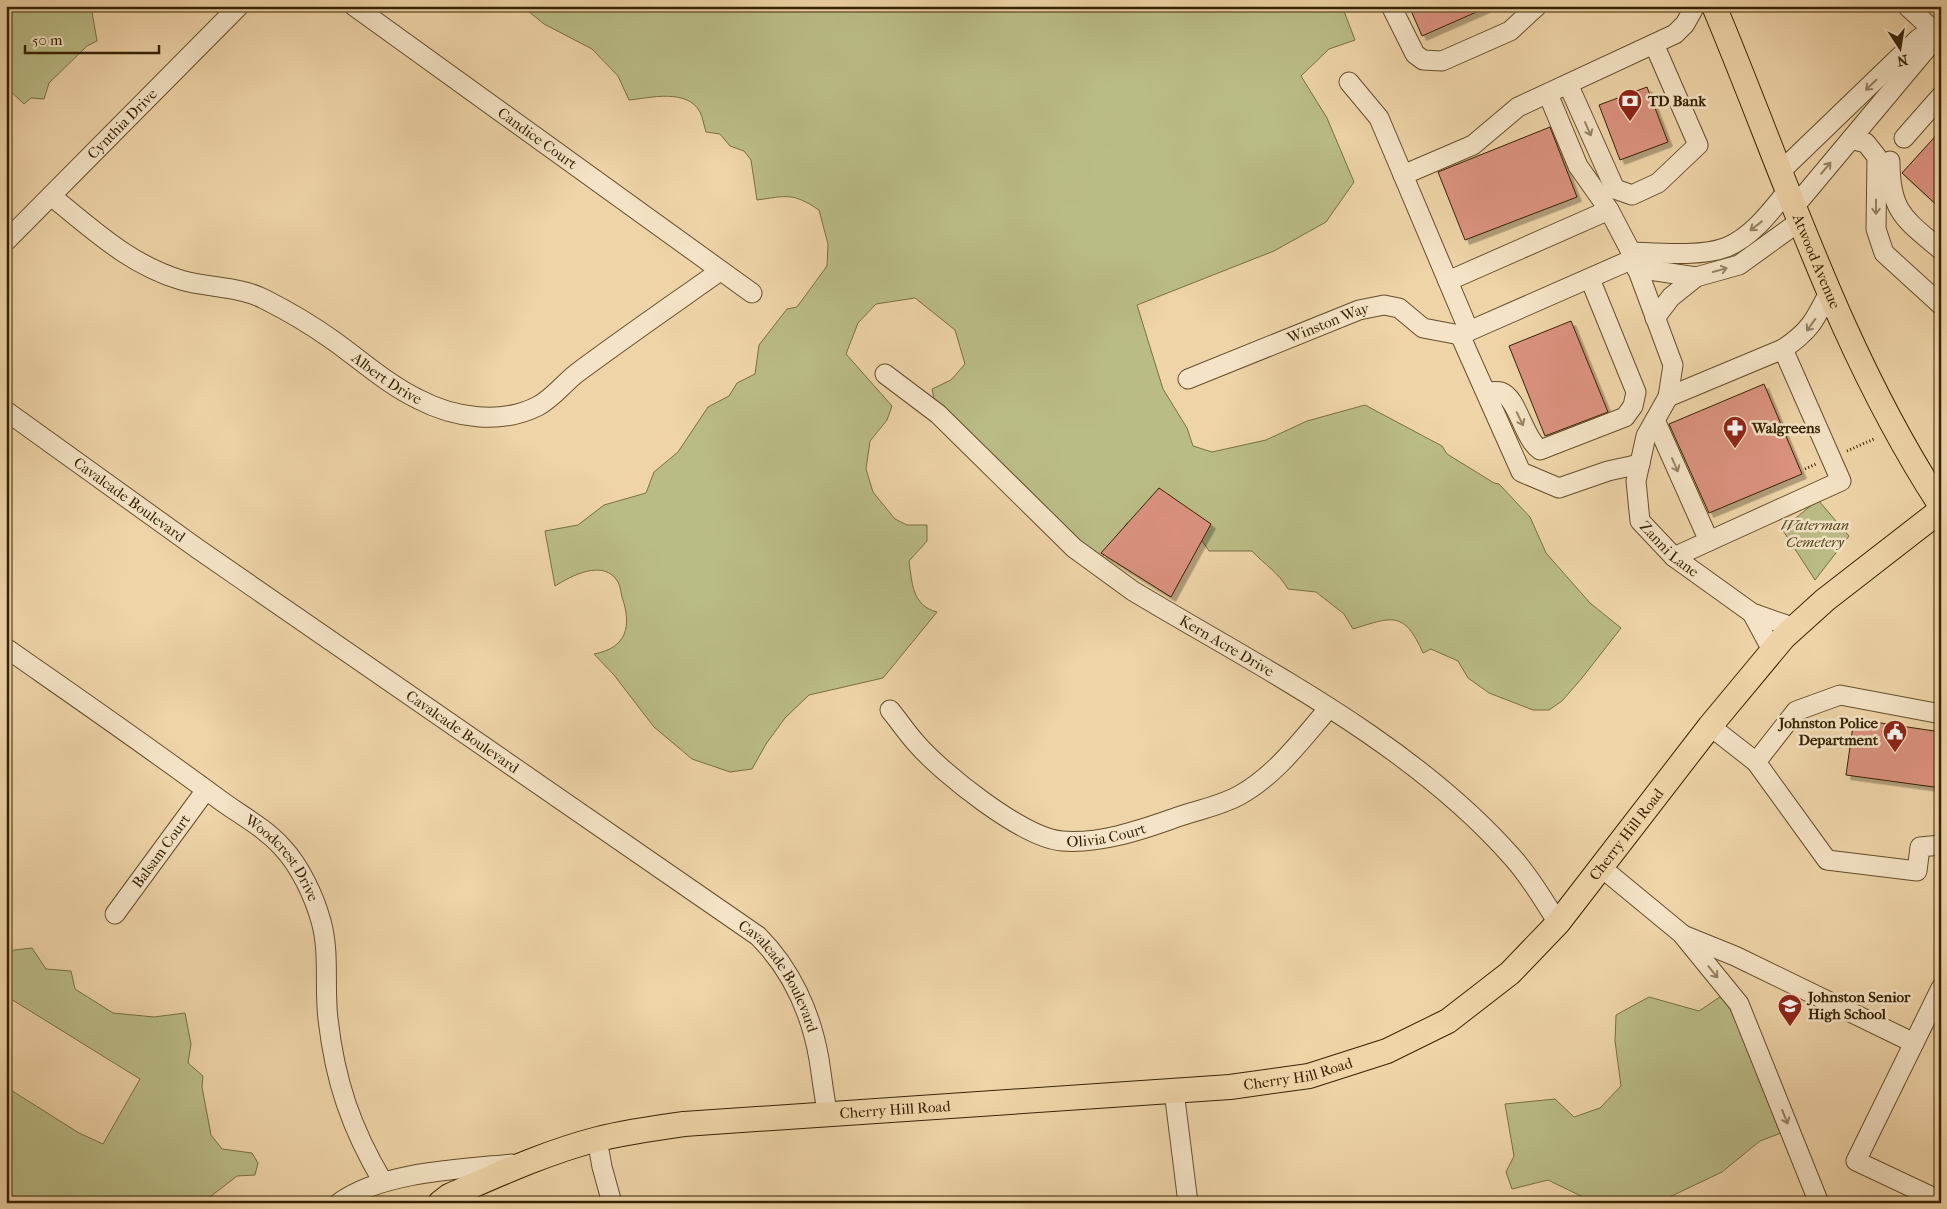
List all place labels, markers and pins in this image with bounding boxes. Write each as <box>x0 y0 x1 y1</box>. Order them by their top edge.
bank icon: TD Bank <box>1617 88 1643 122</box>
place label: TD Bank <box>1647 92 1707 110</box>
pharmacy icon: Walgreens <box>1722 415 1748 449</box>
place label: Walgreens <box>1751 419 1821 437</box>
place label: Johnston Police Department <box>1777 714 1879 749</box>
public building icon: Johnston Police Department <box>1882 719 1908 753</box>
place label: Johnston Senior High School <box>1806 988 1911 1023</box>
school or university icon: Johnston Senior High School <box>1777 993 1803 1027</box>

